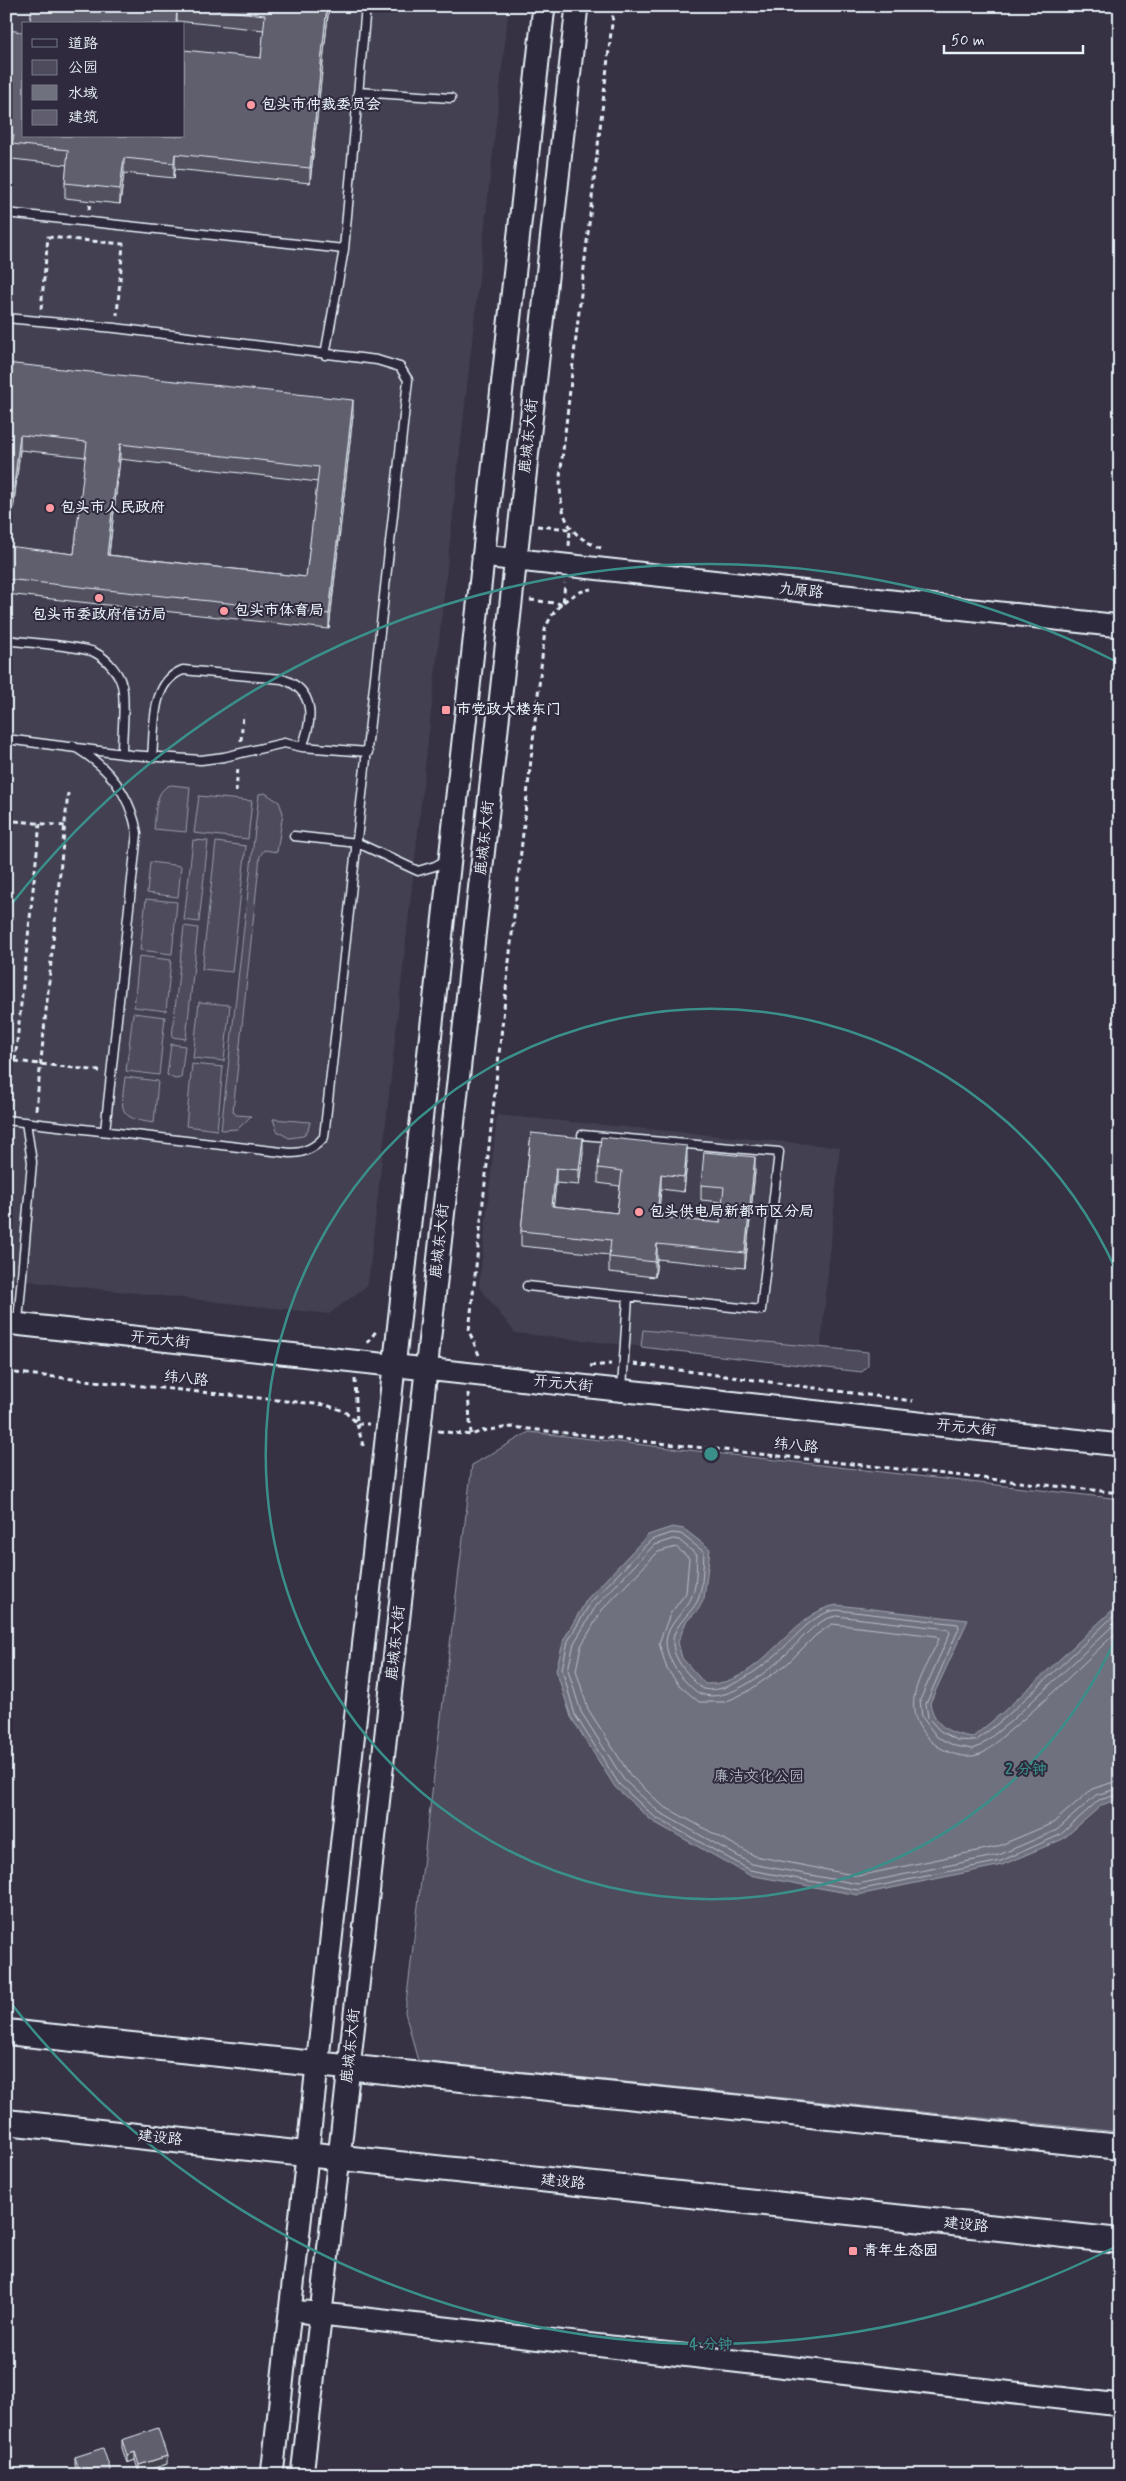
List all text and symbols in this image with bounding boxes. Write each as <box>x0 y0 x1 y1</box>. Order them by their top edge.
legend <box>22 22 185 138</box>
scale bar <box>944 22 1082 54</box>
text: 50 m <box>951 31 985 51</box>
text: 道路 <box>68 34 98 54</box>
text: 公园 <box>68 58 98 78</box>
text: 水域 <box>68 84 98 104</box>
place label: 包头市仲裁委员会 <box>261 95 381 115</box>
marker: 包头市仲裁委员会 <box>245 99 257 111</box>
text: 建筑 <box>68 108 98 128</box>
street label: 鹿城东大街 <box>515 398 543 474</box>
place label: 包头市人民政府 <box>60 498 165 518</box>
marker: 包头市人民政府 <box>44 502 56 514</box>
street label: 九原路 <box>778 579 824 603</box>
marker: 包头市委政府信访局 <box>93 592 105 604</box>
place label: 包头市体育局 <box>234 601 324 621</box>
place label: 包头市委政府信访局 <box>31 605 167 625</box>
marker: 包头市体育局 <box>218 605 230 617</box>
place label: 市党政大楼东门 <box>456 700 561 720</box>
marker: 市党政大楼东门 <box>440 704 452 716</box>
street label: 鹿城东大街 <box>471 800 499 876</box>
place label: 包头供电局新都市区分局 <box>649 1202 814 1222</box>
street label: 鹿城东大街 <box>426 1203 454 1279</box>
marker: 包头供电局新都市区分局 <box>633 1206 645 1218</box>
street label: 开元大街 <box>129 1327 191 1353</box>
street label: 纬八路 <box>163 1367 209 1391</box>
street label: 开元大街 <box>532 1371 594 1397</box>
street label: 开元大街 <box>935 1415 997 1441</box>
street label: 纬八路 <box>773 1434 819 1458</box>
centre of rings <box>702 1445 720 1463</box>
street label: 鹿城东大街 <box>382 1605 410 1681</box>
text: 2 分钟 <box>1005 1760 1047 1780</box>
park label: 廉洁文化公园 <box>714 1767 804 1787</box>
street label: 鹿城东大街 <box>337 2008 365 2084</box>
street label: 建设路 <box>137 2126 183 2150</box>
street label: 建设路 <box>540 2170 586 2194</box>
street label: 建设路 <box>943 2213 989 2237</box>
place label: 青年生态园 <box>863 2241 938 2261</box>
marker: 青年生态园 <box>847 2245 859 2257</box>
text: 4 分钟 <box>690 2335 732 2355</box>

